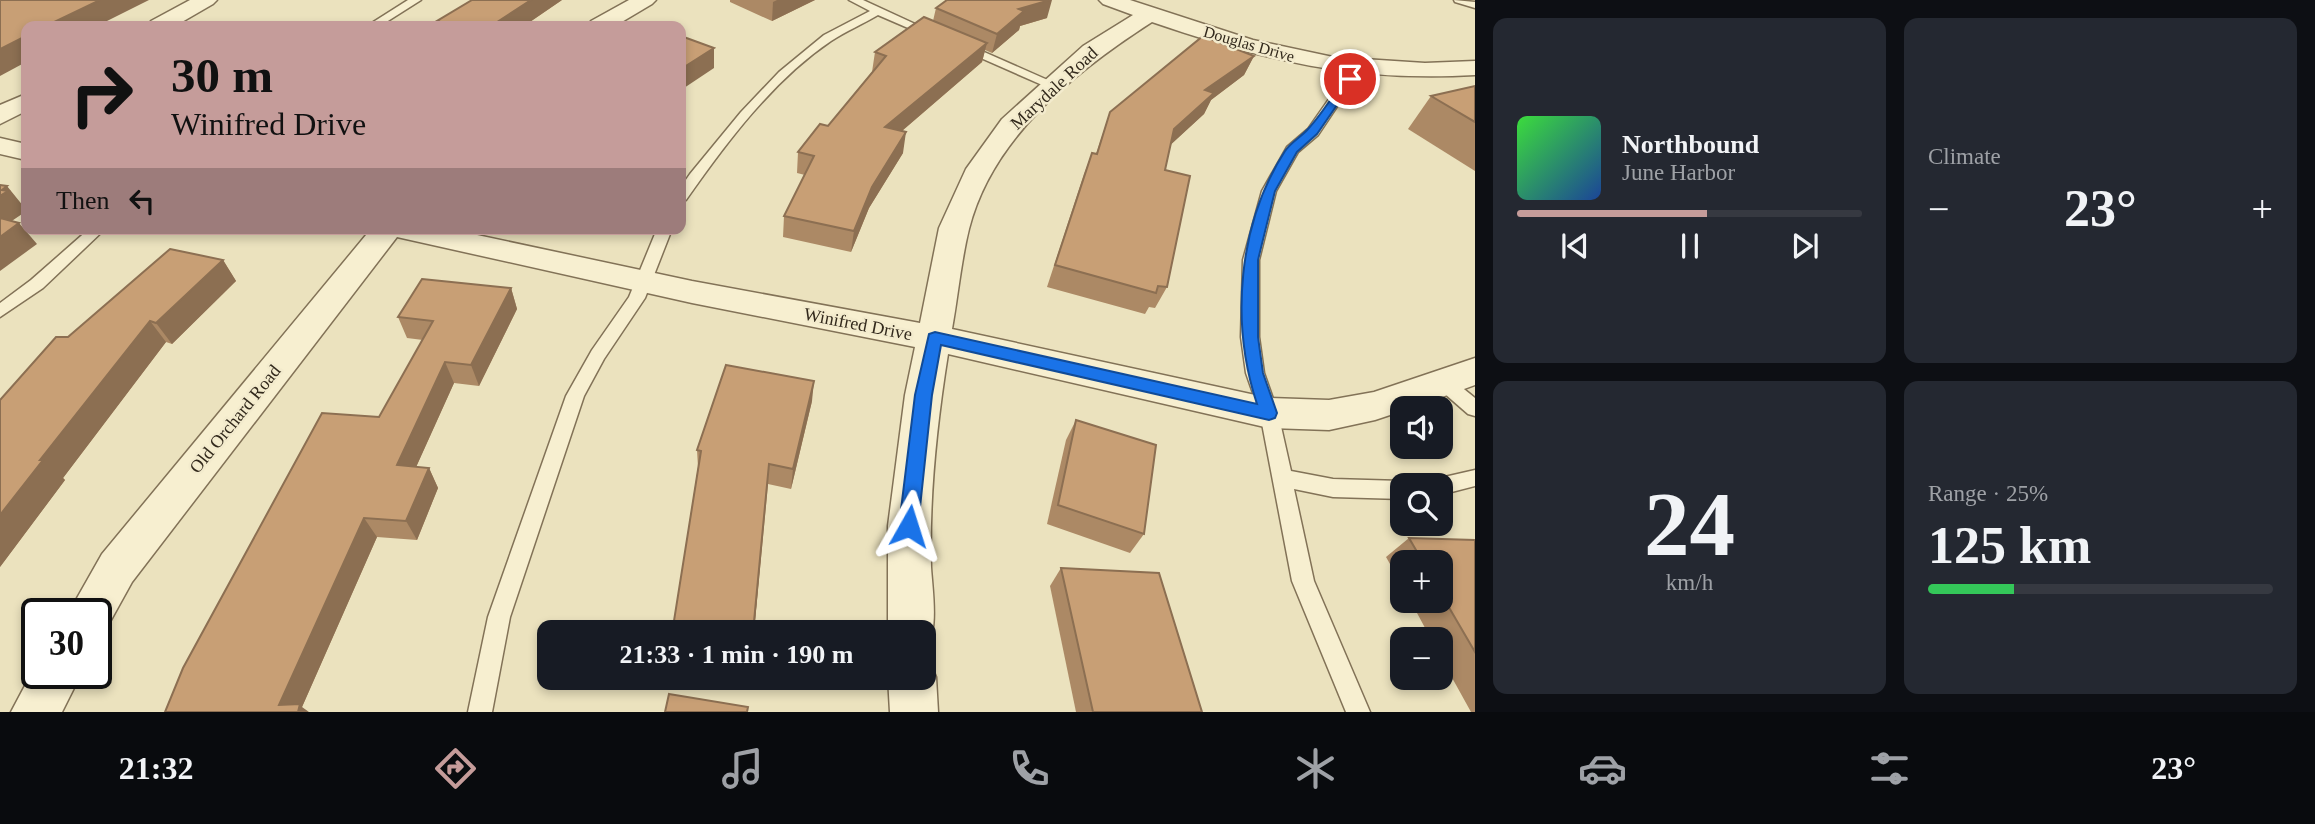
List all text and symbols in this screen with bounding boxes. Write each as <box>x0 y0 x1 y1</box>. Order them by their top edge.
street label: Douglas Drive <box>1201 23 1296 66</box>
street label: Marydale Road <box>1006 43 1102 133</box>
text: 30 m <box>171 48 273 103</box>
icon: right <box>56 49 147 140</box>
pin <box>1320 49 1380 109</box>
icon: arrive <box>1331 60 1369 98</box>
text: Winifred Drive <box>171 106 366 142</box>
text: Northbound <box>1622 130 1759 159</box>
text: Climate <box>1928 144 2001 169</box>
text: June Harbor <box>1622 160 1735 185</box>
text: 23° <box>2064 180 2137 237</box>
icon: left <box>123 182 161 220</box>
text: Then <box>56 186 109 215</box>
text: − <box>1928 188 1949 230</box>
text: + <box>2252 188 2273 230</box>
icon: previous <box>1556 227 1594 265</box>
icon: pause <box>1671 227 1709 265</box>
icon: next <box>1786 227 1824 265</box>
street label: Winifred Drive <box>802 304 914 344</box>
street label: Old Orchard Road <box>185 361 285 477</box>
map controls <box>1390 396 1453 690</box>
button: sound <box>1390 396 1453 459</box>
button: search <box>1390 473 1453 536</box>
text: 24 <box>1644 474 1735 575</box>
text: Range · 25% <box>1928 481 2048 506</box>
position arrow <box>872 489 946 563</box>
text: 125 km <box>1928 517 2091 574</box>
button: + <box>1390 550 1453 613</box>
text: km/h <box>1666 570 1713 595</box>
speed limit sign: 30 <box>21 598 112 689</box>
button: − <box>1390 627 1453 690</box>
text: 21:33 · 1 min · 190 m <box>620 640 854 669</box>
icon: directions <box>431 744 480 793</box>
icon: music <box>718 744 767 793</box>
icon: phone <box>1005 744 1054 793</box>
icon: climate <box>1291 744 1340 793</box>
icon: car <box>1578 744 1627 793</box>
icon: filters <box>1865 744 1914 793</box>
text: 21:32 <box>119 750 194 786</box>
text: 23° <box>2151 750 2196 786</box>

